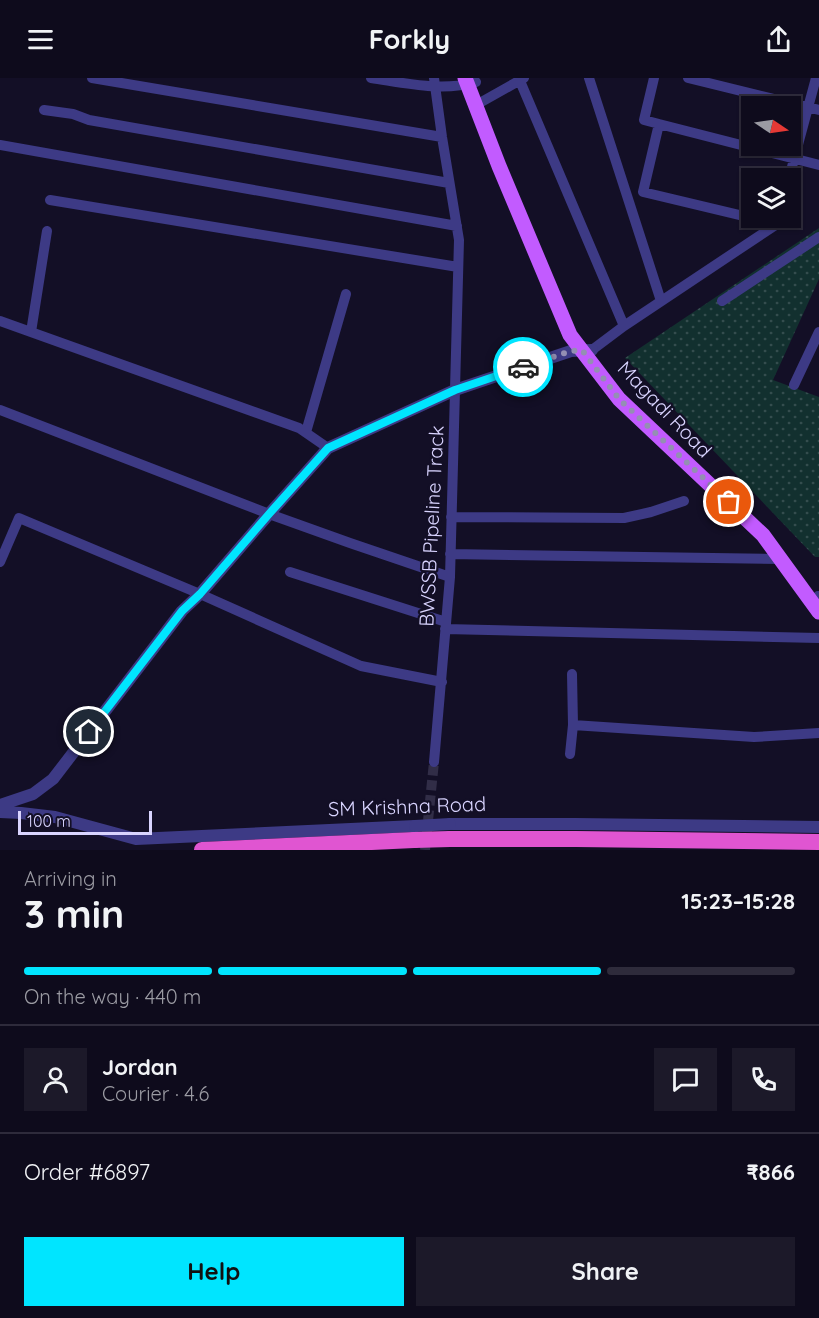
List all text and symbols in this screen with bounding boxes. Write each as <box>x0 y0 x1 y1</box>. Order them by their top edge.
text: Forkly <box>369 22 450 56</box>
icon: menu <box>24 23 57 56</box>
icon: share <box>762 23 795 56</box>
north arrow <box>741 96 801 156</box>
map controls <box>741 96 801 228</box>
button: layers <box>741 168 801 228</box>
courier <box>493 337 553 397</box>
icon: car <box>507 351 540 384</box>
street label: Magadi Road <box>613 355 717 463</box>
street label: BWSSB Pipeline Track <box>413 425 449 627</box>
pin <box>703 476 754 527</box>
icon: bag <box>712 485 745 518</box>
pin <box>63 706 114 757</box>
icon: home <box>72 715 105 748</box>
street label: SM Krishna Road <box>328 791 486 821</box>
scale bar <box>18 808 152 836</box>
text: 100 m <box>27 811 71 831</box>
text: Arriving in <box>24 866 117 891</box>
text: 15:23–15:28 <box>681 887 795 915</box>
text: 3 min <box>24 889 124 938</box>
text: On the way · 440 m <box>24 984 201 1009</box>
button: person <box>24 1048 87 1111</box>
button: chat <box>654 1048 717 1111</box>
button: phone <box>732 1048 795 1111</box>
text: Jordan <box>102 1053 178 1081</box>
text: Courier · 4.6 <box>102 1081 209 1106</box>
text: Order #6897 <box>24 1158 150 1186</box>
text: ₹866 <box>746 1158 795 1186</box>
button: Help <box>24 1237 404 1306</box>
button: Share <box>416 1237 795 1306</box>

